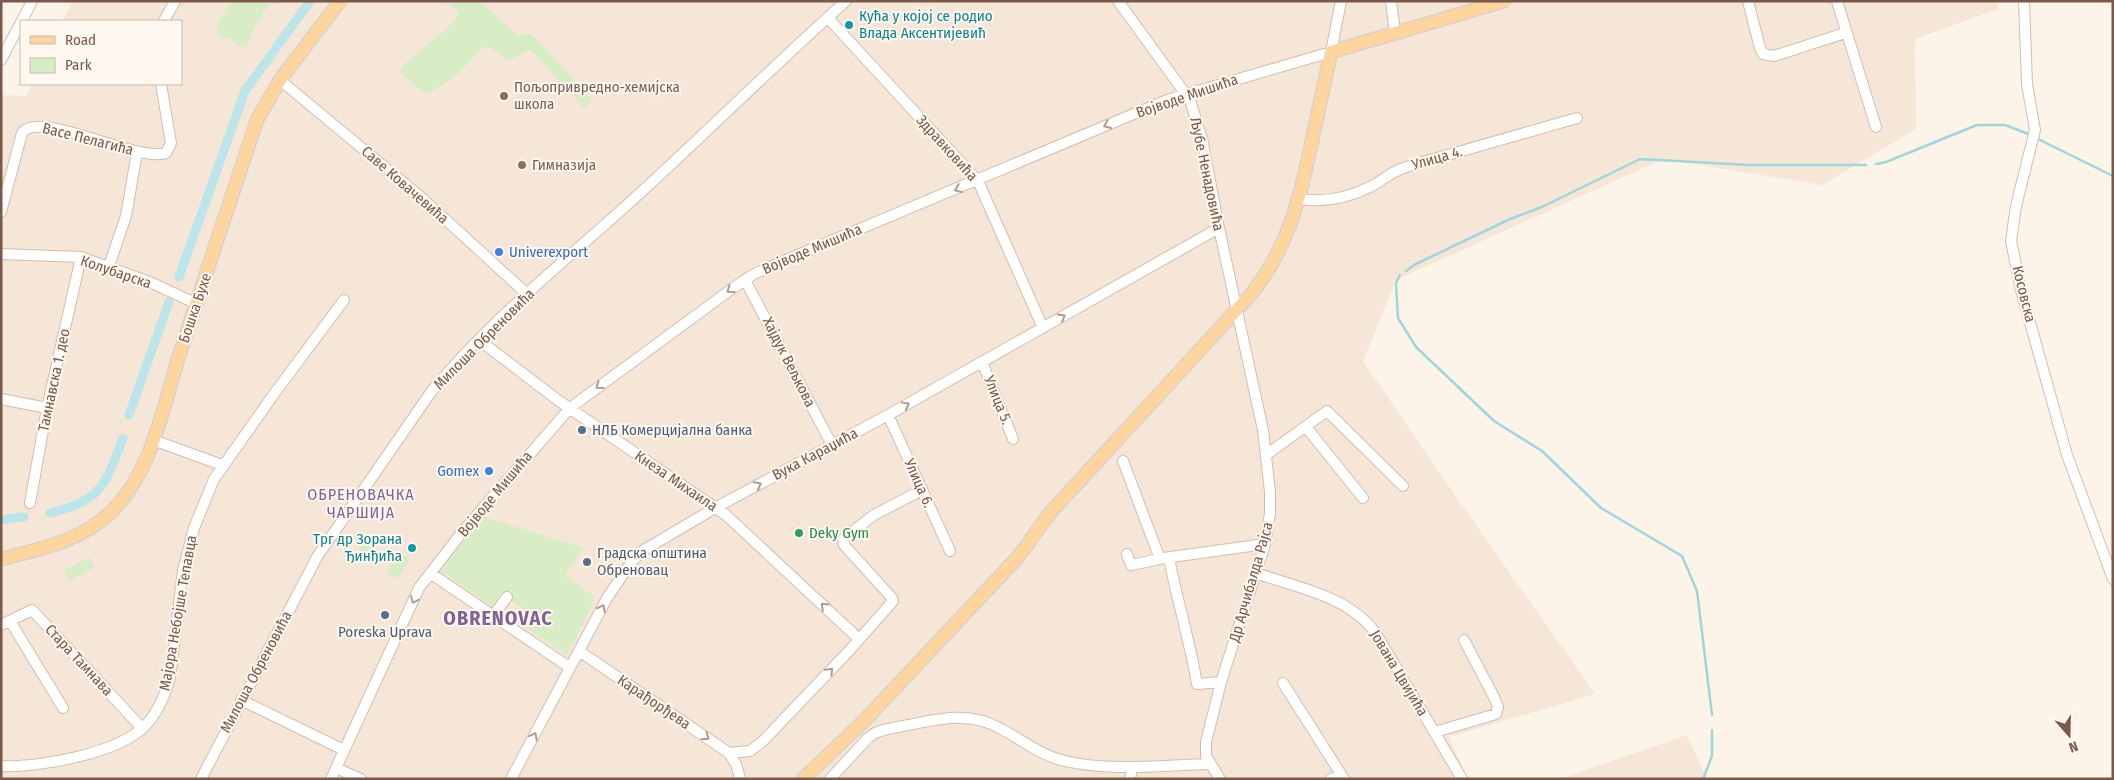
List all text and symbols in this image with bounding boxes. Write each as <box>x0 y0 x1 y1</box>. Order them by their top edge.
place label: Кућа у којој се родио Влада Аксентијевић <box>859 7 993 42</box>
marker: Кућа у којој се родио Влада Аксентијевић <box>843 19 855 31</box>
legend <box>20 20 182 85</box>
text: Road <box>65 31 96 49</box>
text: Park <box>65 56 92 74</box>
street label: Војводе Мишића <box>1134 70 1240 122</box>
place label: Пољопривредно-хемијска школа <box>514 78 680 113</box>
marker: Пољопривредно-хемијска школа <box>498 90 510 102</box>
street label: Здравковића <box>912 111 982 185</box>
street label: Љубе Ненадовића <box>1186 116 1228 232</box>
street label: Васе Пелагића <box>41 119 135 159</box>
one-way arrow <box>1103 119 1112 130</box>
street label: Саве Ковачевића <box>358 142 452 228</box>
street label: Улица 4. <box>1409 142 1464 174</box>
place label: Гимназија <box>532 156 596 174</box>
marker: Гимназија <box>516 159 528 171</box>
one-way arrow <box>954 183 963 193</box>
street label: Војводе Мишића <box>760 220 864 278</box>
place label: Univerexport <box>509 243 588 261</box>
marker: Univerexport <box>493 246 505 258</box>
street label: Колубарска <box>78 252 154 292</box>
street label: Косовска <box>2008 264 2040 324</box>
street label: Бошка Бухе <box>175 271 215 345</box>
one-way arrow <box>726 284 736 293</box>
street label: Милоша Обреновића <box>430 285 538 393</box>
one-way arrow <box>1057 313 1066 323</box>
street label: Хајдук Вељкова <box>759 314 819 410</box>
street label: Тамнавска 1. део <box>34 327 74 433</box>
street label: Улица 5. <box>980 372 1016 427</box>
one-way arrow <box>596 381 605 389</box>
one-way arrow <box>900 401 909 411</box>
place label: НЛБ Комерцијална банка <box>592 421 752 439</box>
marker: НЛБ Комерцијална банка <box>576 424 588 436</box>
street label: Вука Караџића <box>769 424 861 484</box>
street label: Војводе Мишића <box>454 447 536 541</box>
street label: Кнеза Михаила <box>631 447 721 515</box>
street label: Улица 6. <box>900 455 938 510</box>
place label: Gomex <box>437 462 479 480</box>
marker: Gomex <box>483 465 495 477</box>
one-way arrow <box>753 481 762 491</box>
district label: ОБРЕНОВАЧКА ЧАРШИЈА <box>307 485 415 522</box>
street label: Др Арчибалда Рајса <box>1225 520 1277 645</box>
place label: Deky Gym <box>809 524 869 542</box>
marker: Deky Gym <box>793 527 805 539</box>
place label: Трг др Зорана Ђинђића <box>313 530 402 565</box>
street label: Мајора Небојше Тепавца <box>155 534 201 692</box>
marker: Трг др Зорана Ђинђића <box>406 542 418 554</box>
place label: Градска општина Обреновац <box>597 544 707 579</box>
marker: Градска општина Обреновац <box>581 556 593 568</box>
one-way arrow <box>410 595 421 604</box>
one-way arrow <box>820 603 829 612</box>
one-way arrow <box>596 604 606 613</box>
district label: OBRENOVAC <box>443 606 553 630</box>
street label: Милоша Обреновића <box>216 608 296 736</box>
marker: Poreska Uprava <box>379 609 391 621</box>
street label: Стара Тамнава <box>41 620 117 700</box>
place label: Poreska Uprava <box>338 623 432 641</box>
street label: Јована Цвијића <box>1366 627 1432 719</box>
one-way arrow <box>824 667 833 676</box>
street label: Карађорђева <box>614 671 694 733</box>
north arrow <box>2044 710 2094 760</box>
one-way arrow <box>701 731 710 740</box>
one-way arrow <box>528 732 538 741</box>
text: N <box>2066 737 2080 756</box>

